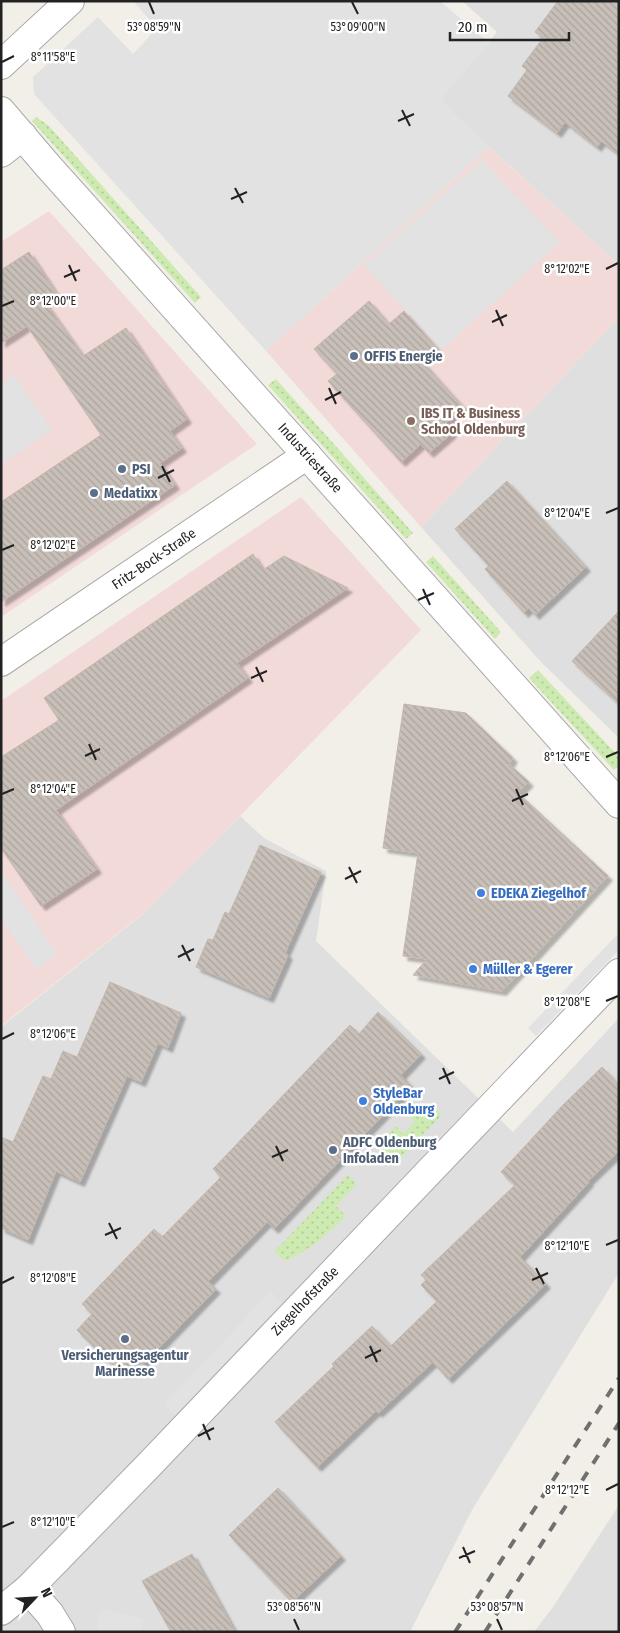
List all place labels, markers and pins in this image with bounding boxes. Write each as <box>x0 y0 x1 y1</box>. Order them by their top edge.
place label: OFFIS Energie <box>364 348 443 365</box>
marker: OFFIS Energie <box>348 350 360 362</box>
place label: IBS IT & Business School Oldenburg <box>421 405 525 438</box>
marker: IBS IT & Business School Oldenburg <box>405 415 417 427</box>
place label: PSI <box>132 461 151 478</box>
marker: PSI <box>116 463 128 475</box>
place label: Medatixx <box>104 485 158 502</box>
marker: Medatixx <box>88 487 100 499</box>
place label: EDEKA Ziegelhof <box>491 885 587 902</box>
marker: EDEKA Ziegelhof <box>475 887 487 899</box>
place label: Müller & Egerer <box>483 961 574 978</box>
marker: Müller & Egerer <box>467 963 479 975</box>
place label: StyleBar Oldenburg <box>373 1085 434 1118</box>
marker: StyleBar Oldenburg <box>357 1095 369 1107</box>
place label: ADFC Oldenburg Infoladen <box>342 1134 437 1167</box>
marker: ADFC Oldenburg Infoladen <box>327 1144 339 1156</box>
marker: Versicherungsagentur Marinesse <box>119 1333 131 1345</box>
place label: Versicherungsagentur Marinesse <box>60 1347 189 1380</box>

